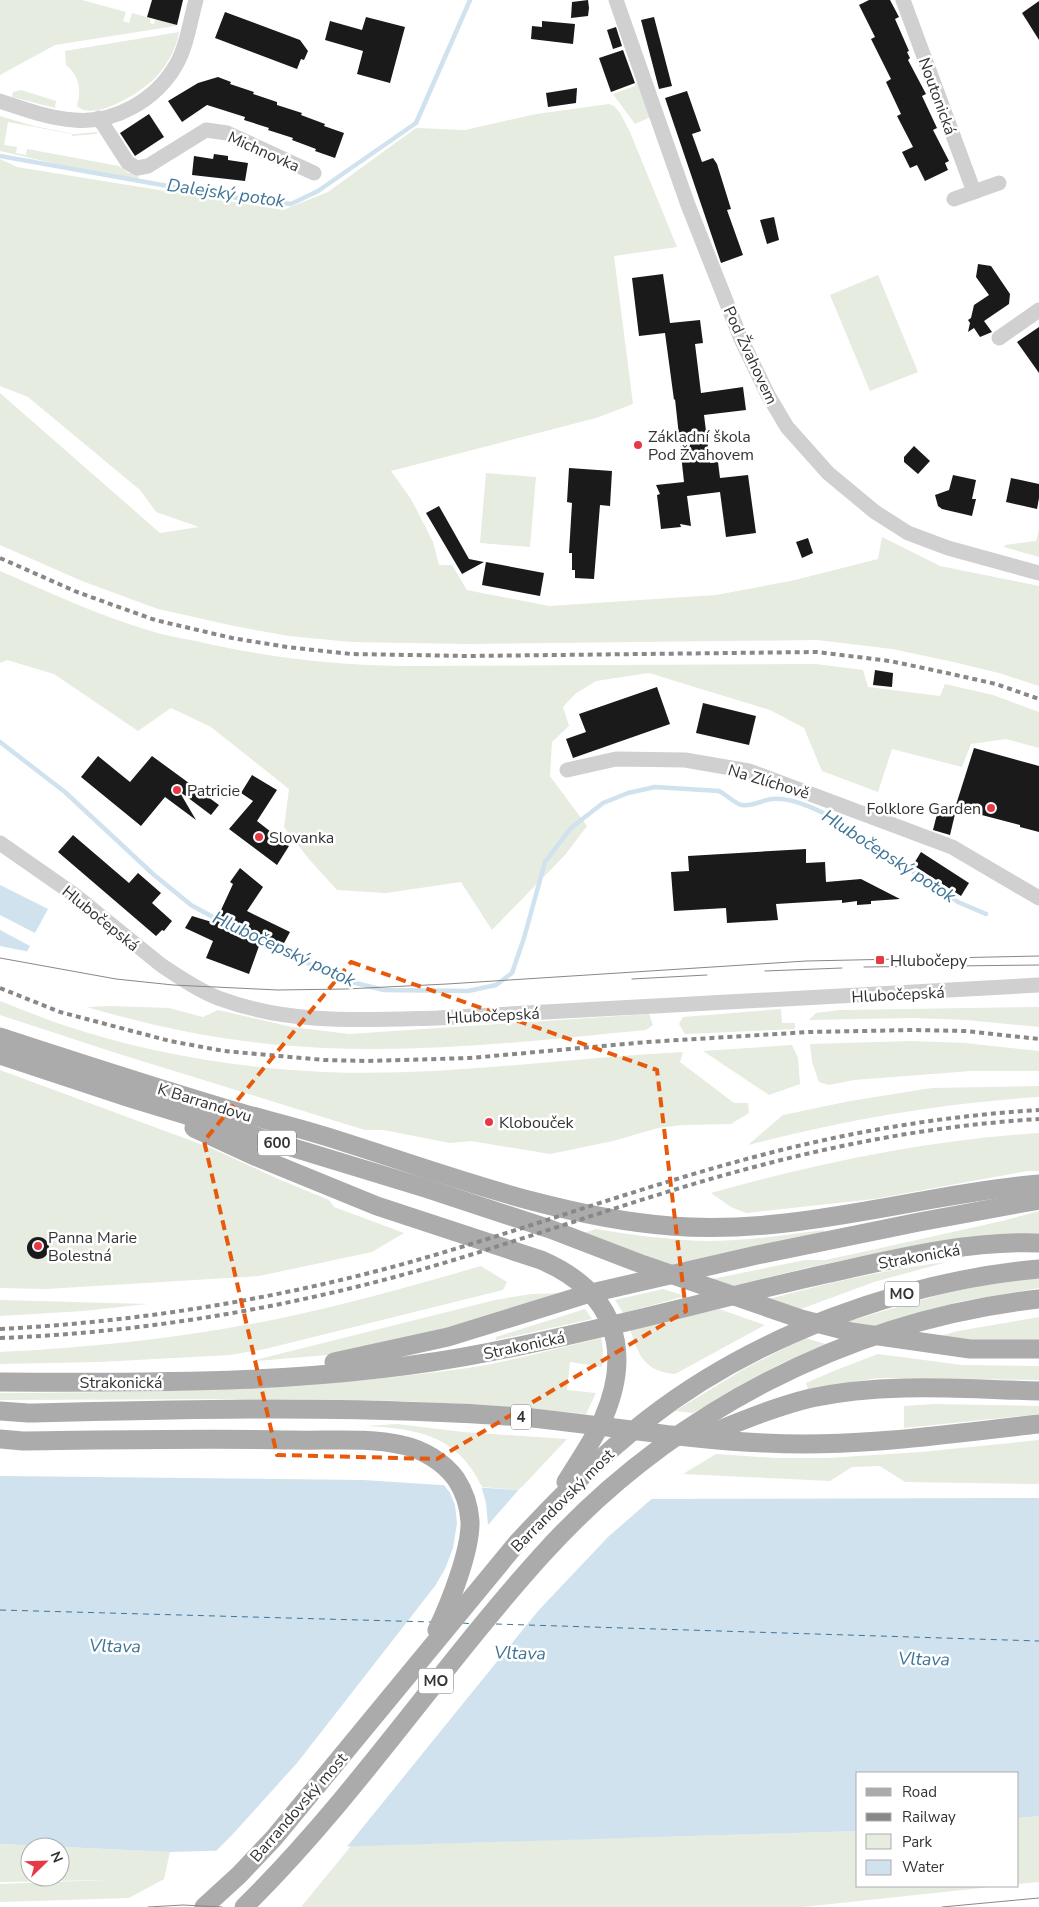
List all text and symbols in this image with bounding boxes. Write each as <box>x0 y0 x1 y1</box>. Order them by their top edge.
street label: Noutonická <box>913 55 961 138</box>
street label: Michnovka <box>224 126 303 178</box>
water label: Dalejský potok <box>165 173 287 213</box>
street label: Pod Žvahovem <box>718 303 782 408</box>
place label: Základní škola Pod Žvahovem <box>648 426 754 466</box>
marker: Základní škola Pod Žvahovem <box>632 439 644 451</box>
street label: Na Zlíchově <box>725 759 812 805</box>
place label: Patricie <box>187 780 240 802</box>
marker: Patricie <box>171 784 183 796</box>
place label: Folklore Garden <box>866 798 981 820</box>
marker: Folklore Garden <box>985 802 997 814</box>
water label: Hlubočepský potok <box>818 804 961 909</box>
place label: Slovanka <box>269 827 334 849</box>
marker: Slovanka <box>253 831 265 843</box>
street label: Hlubočepská <box>57 881 144 957</box>
water label: Hlubočepský potok <box>209 905 360 993</box>
place label: Hlubočepy <box>890 950 968 972</box>
marker: Hlubočepy <box>874 954 886 966</box>
street label: Hlubočepská <box>851 982 945 1008</box>
street label: Hlubočepská <box>446 1003 540 1029</box>
street label: K Barrandovu <box>155 1078 255 1128</box>
place label: Klobouček <box>499 1112 575 1134</box>
marker: Klobouček <box>483 1116 495 1128</box>
road number: 600 <box>258 1130 296 1156</box>
place label: Panna Marie Bolestná <box>48 1227 137 1267</box>
street label: Strakonická <box>876 1239 962 1275</box>
marker: Panna Marie Bolestná <box>32 1240 44 1252</box>
road number: MO <box>884 1282 920 1306</box>
street label: Strakonická <box>481 1327 567 1365</box>
street label: Strakonická <box>80 1372 162 1394</box>
road number: 4 <box>511 1404 531 1430</box>
street label: Barrandovský most <box>506 1444 620 1557</box>
water label: Vltava <box>89 1634 141 1658</box>
water label: Vltava <box>494 1641 546 1665</box>
water label: Vltava <box>898 1647 950 1671</box>
road number: MO <box>418 1668 454 1694</box>
street label: Barrandovský most <box>245 1748 353 1867</box>
legend <box>856 1772 1019 1887</box>
text: Road <box>902 1782 937 1802</box>
text: Railway <box>902 1807 956 1827</box>
text: Park <box>902 1832 932 1852</box>
north arrow <box>20 1837 70 1887</box>
text: N <box>46 1849 67 1866</box>
text: Water <box>902 1857 945 1877</box>

